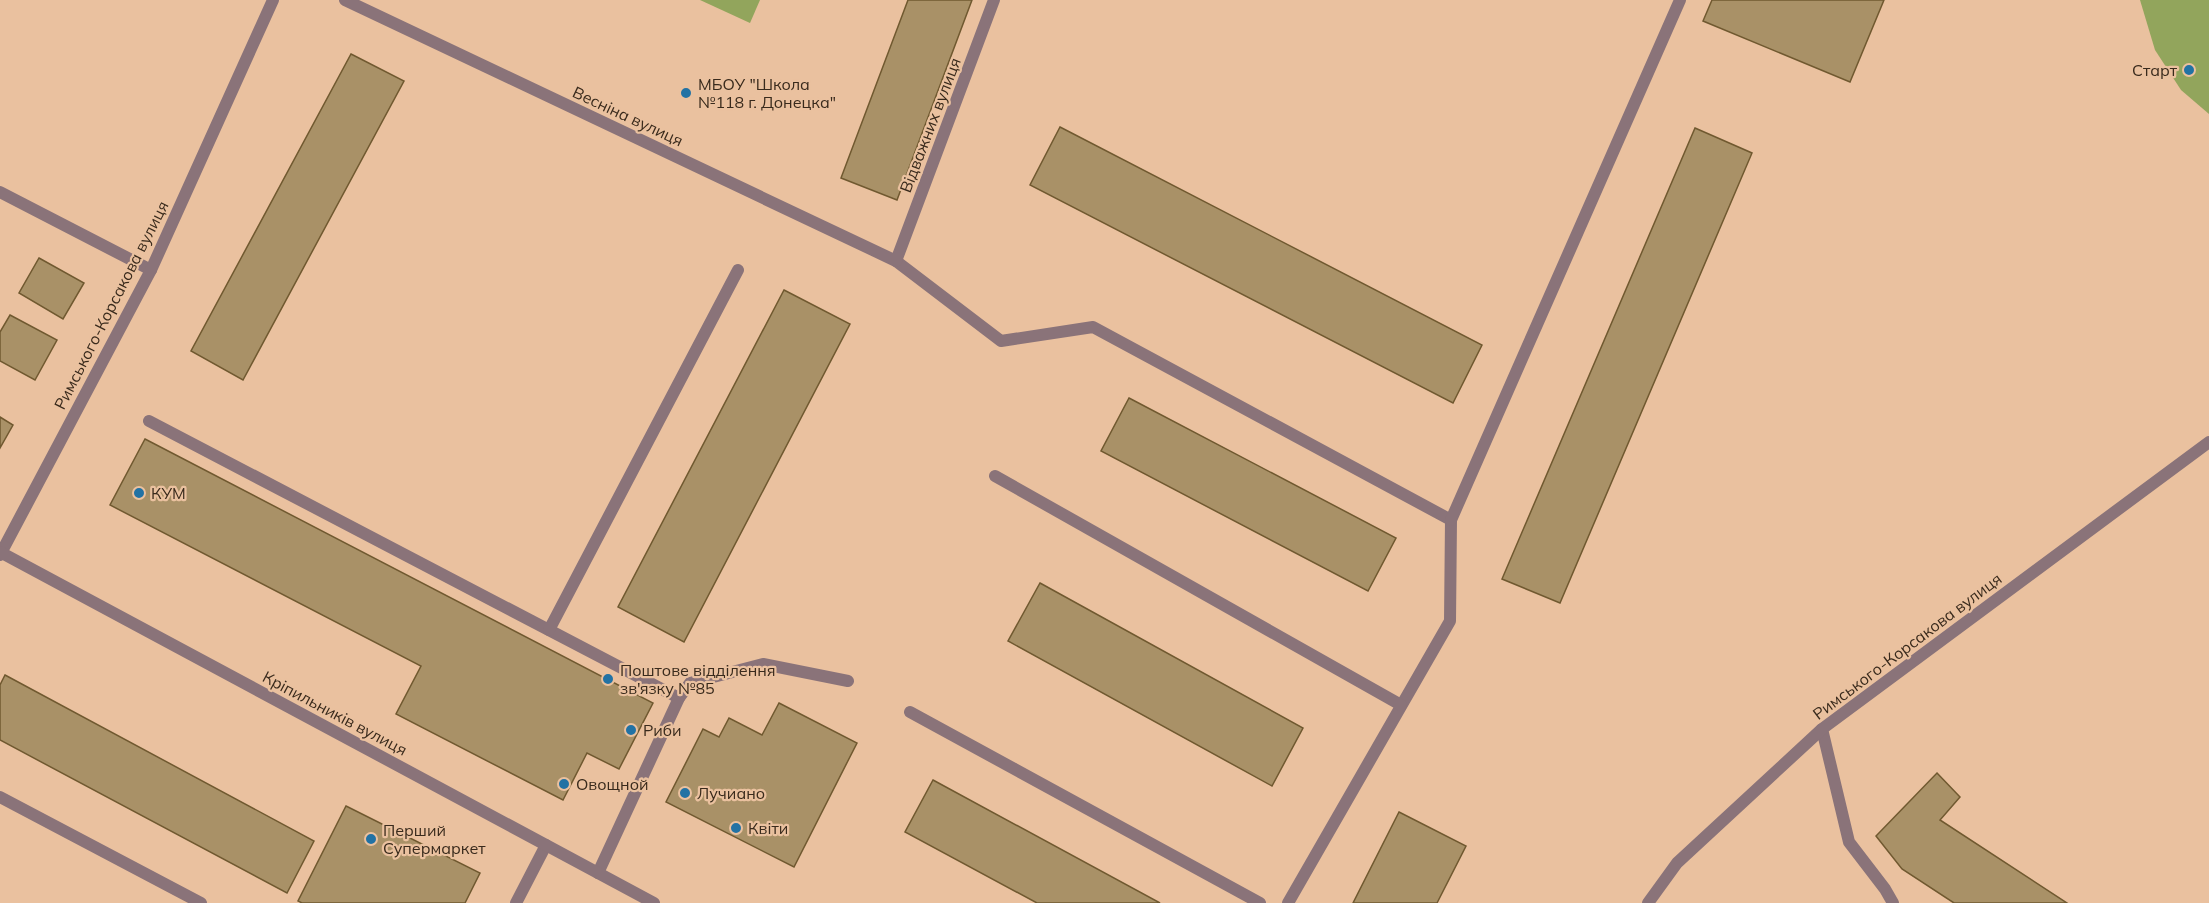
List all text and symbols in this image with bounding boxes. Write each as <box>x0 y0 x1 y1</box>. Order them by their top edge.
street label: Відважних вулиця <box>895 55 965 195</box>
place label: Старт <box>2132 60 2178 80</box>
marker: Старт <box>2182 63 2196 77</box>
place label: МБОУ "Школа №118 г. Донецка" <box>698 74 836 112</box>
street label: Весніна вулиця <box>570 82 686 150</box>
marker: МБОУ "Школа №118 г. Донецка" <box>679 86 693 100</box>
street label: Римського-Корсакова вулиця <box>50 197 172 413</box>
place label: КУМ <box>151 483 186 503</box>
marker: КУМ <box>132 486 146 500</box>
street label: Римського-Корсакова вулиця <box>1809 568 2005 724</box>
place label: Поштове відділення зв'язку №85 <box>620 660 776 698</box>
street label: Кріпильників вулиця <box>259 666 411 760</box>
marker: Поштове відділення зв'язку №85 <box>601 672 615 686</box>
place label: Риби <box>643 720 682 740</box>
marker: Риби <box>624 723 638 737</box>
place label: Овощной <box>576 774 648 794</box>
marker: Овощной <box>557 777 571 791</box>
place label: Лучиано <box>697 783 765 803</box>
marker: Лучиано <box>678 786 692 800</box>
place label: Квіти <box>748 818 788 838</box>
place label: Перший Супермаркет <box>383 820 486 858</box>
marker: Квіти <box>729 821 743 835</box>
marker: Перший Супермаркет <box>364 832 378 846</box>

